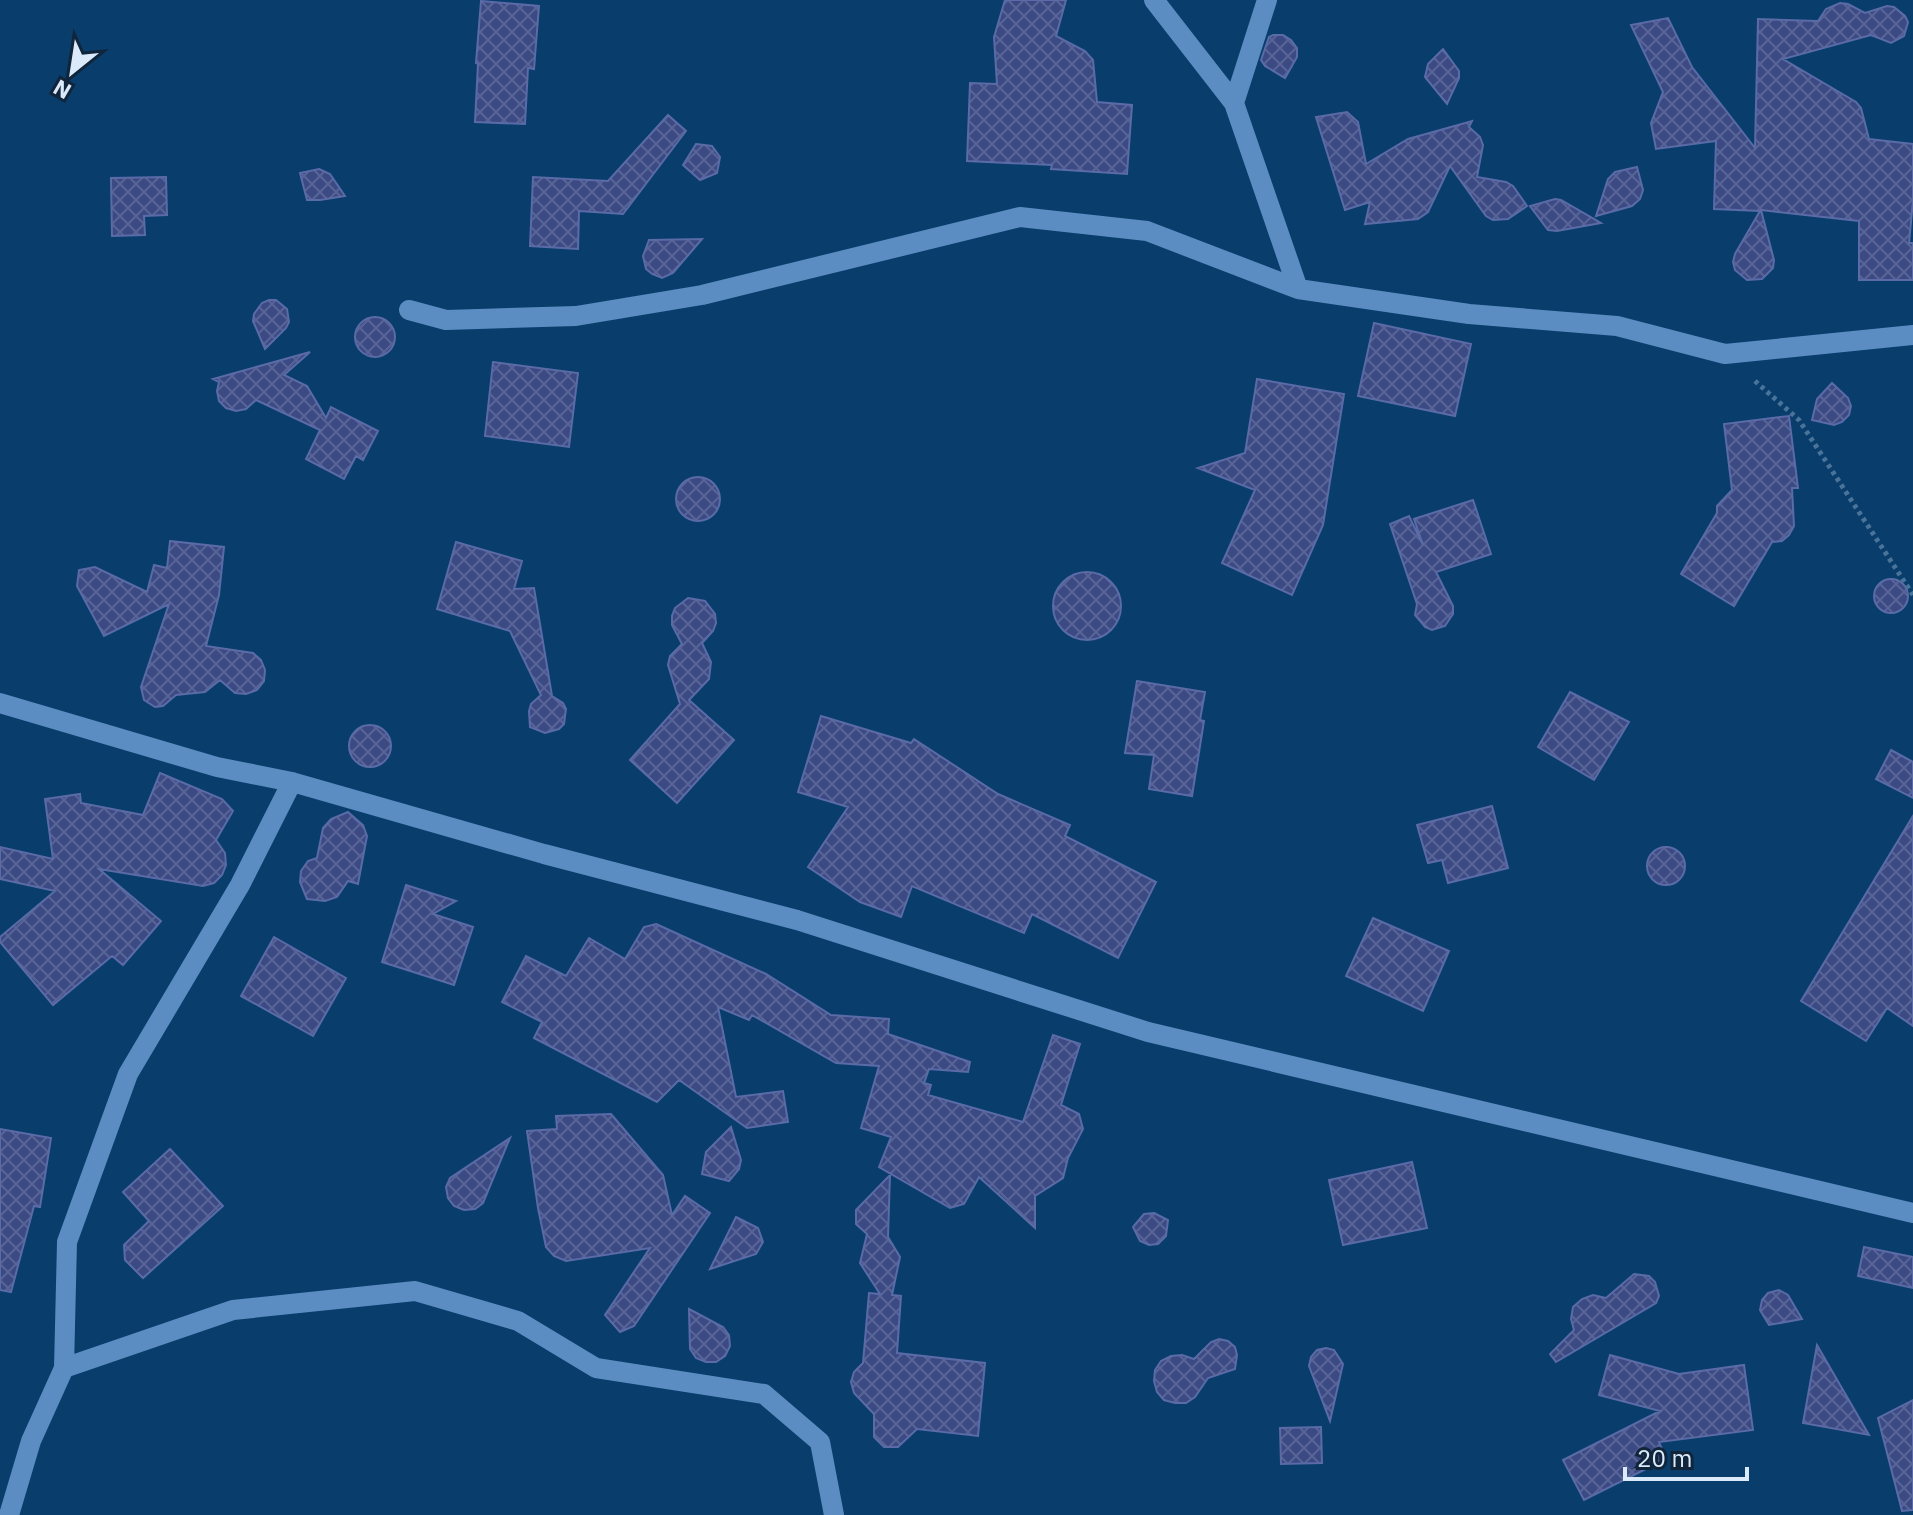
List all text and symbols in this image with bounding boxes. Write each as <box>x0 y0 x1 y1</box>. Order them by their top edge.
north arrow <box>32 32 112 112</box>
text: N <box>48 73 76 106</box>
scale bar <box>1625 1431 1747 1481</box>
text: 20 m <box>1637 1442 1692 1474</box>

